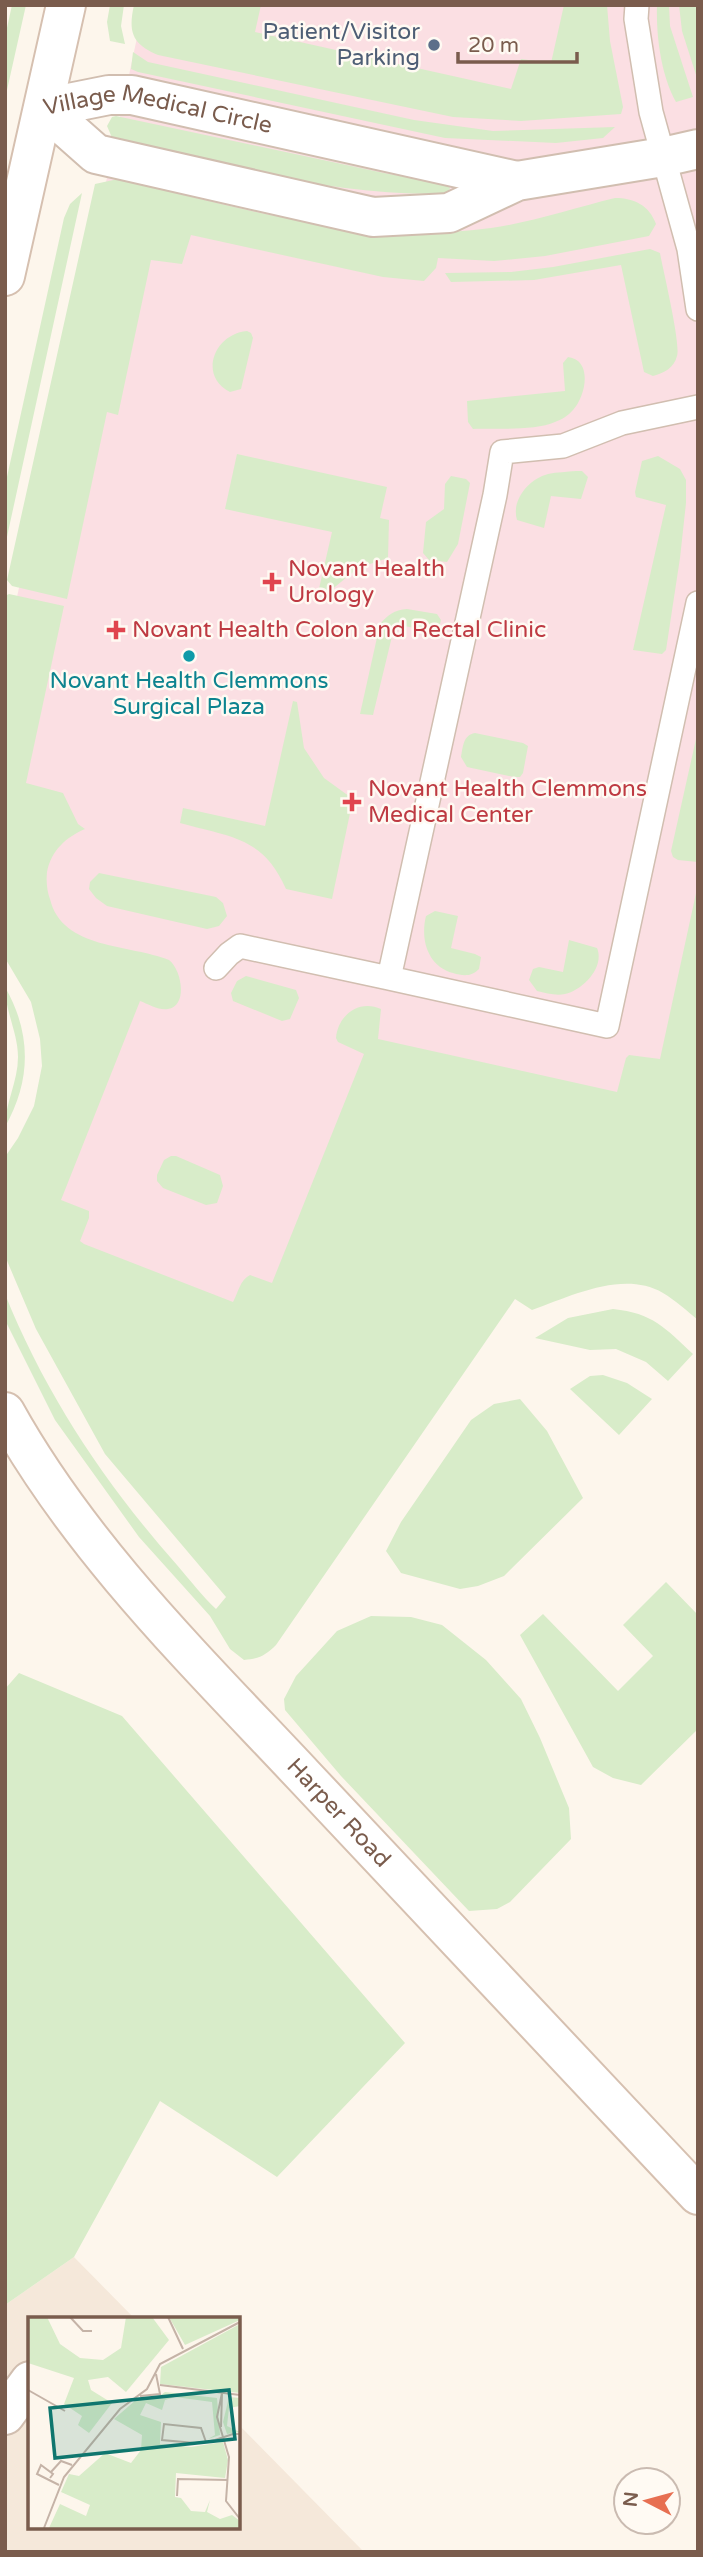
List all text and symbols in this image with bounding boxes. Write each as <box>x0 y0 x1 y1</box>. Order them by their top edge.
place label: Patient/Visitor Parking <box>263 18 420 72</box>
scale bar <box>458 21 577 65</box>
text: 20 m <box>468 33 519 58</box>
marker: Patient/Visitor Parking <box>426 37 442 53</box>
street label: Village Medical Circle <box>41 79 275 140</box>
place label: Novant Health Urology <box>288 555 445 609</box>
marker: Novant Health Urology <box>262 572 282 592</box>
place label: Novant Health Colon and Rectal Clinic <box>132 616 546 644</box>
marker: Novant Health Colon and Rectal Clinic <box>106 620 126 640</box>
marker: Novant Health Clemmons Surgical Plaza <box>181 648 197 664</box>
place label: Novant Health Clemmons Surgical Plaza <box>50 667 328 721</box>
place label: Novant Health Clemmons Medical Center <box>368 775 647 829</box>
marker: Novant Health Clemmons Medical Center <box>342 792 362 812</box>
street label: Harper Road <box>281 1753 396 1873</box>
inset map <box>28 2317 240 2529</box>
north arrow <box>612 2466 682 2536</box>
text: N <box>619 2491 643 2508</box>

